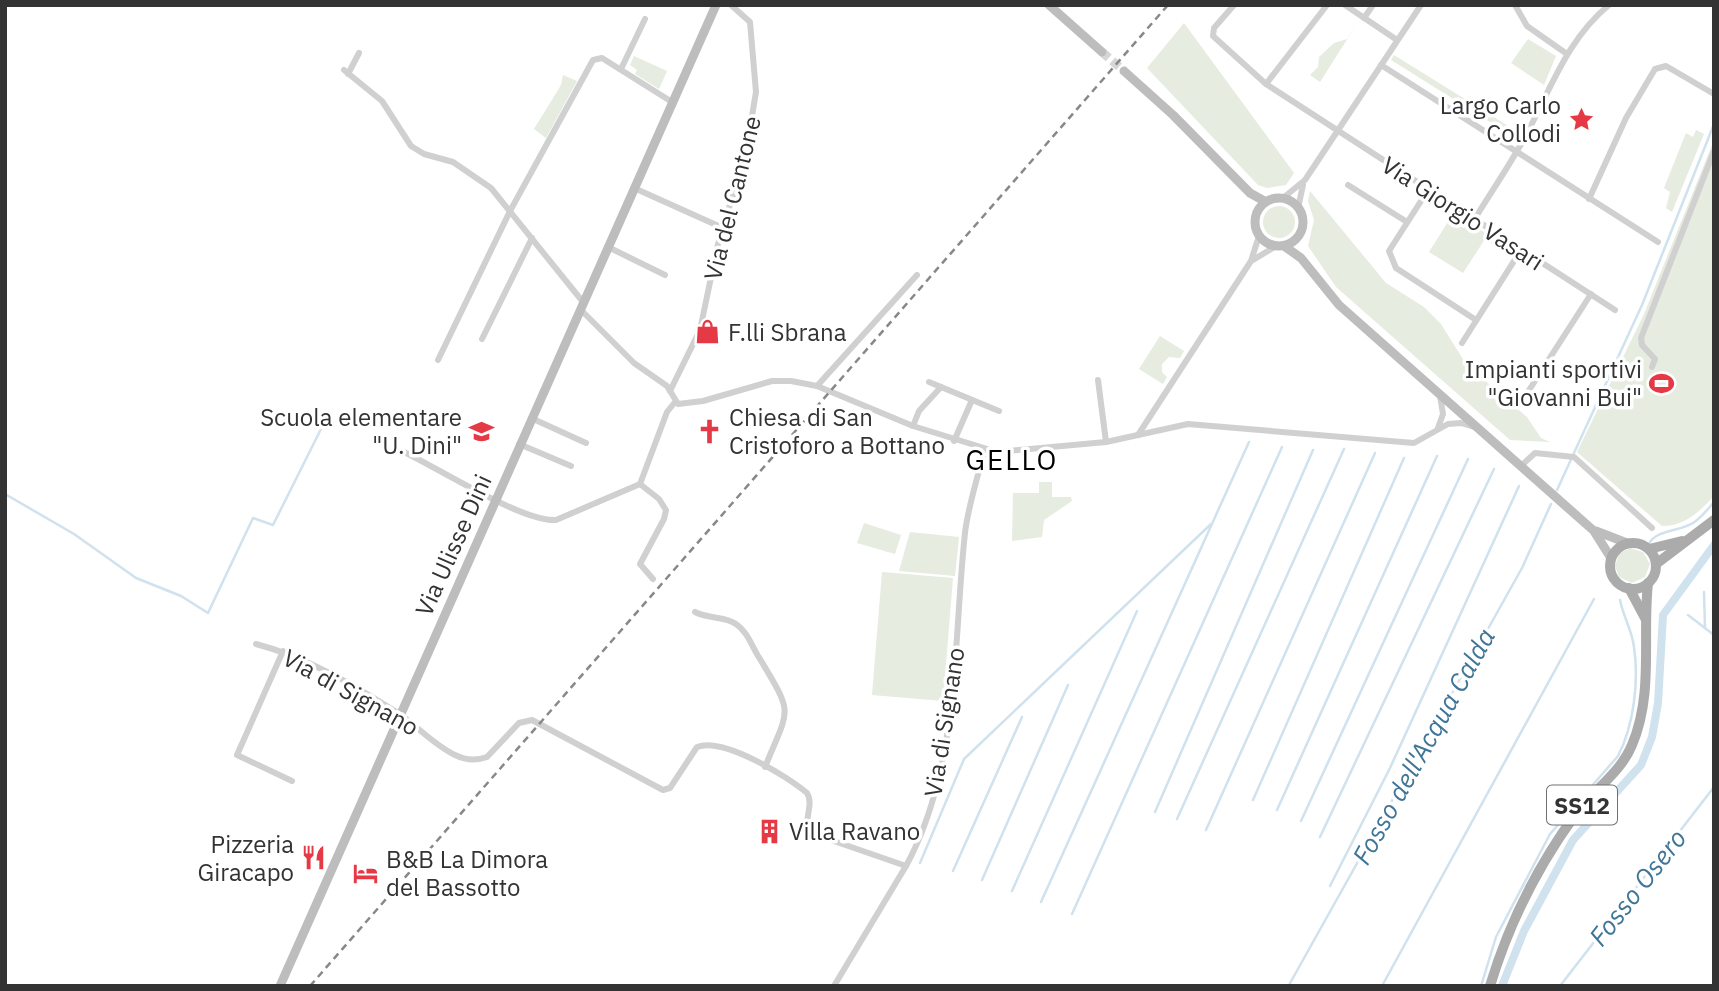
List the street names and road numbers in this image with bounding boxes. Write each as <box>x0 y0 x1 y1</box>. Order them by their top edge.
street label: Via del Cantone <box>696 112 768 284</box>
street label: Via Giorgio Vasari <box>1376 149 1550 277</box>
street label: Via Ulisse Dini <box>408 469 498 621</box>
street label: Via di Signano <box>277 641 425 743</box>
street label: Via di Signano <box>916 645 972 799</box>
road number: SS12 <box>1547 786 1617 824</box>

